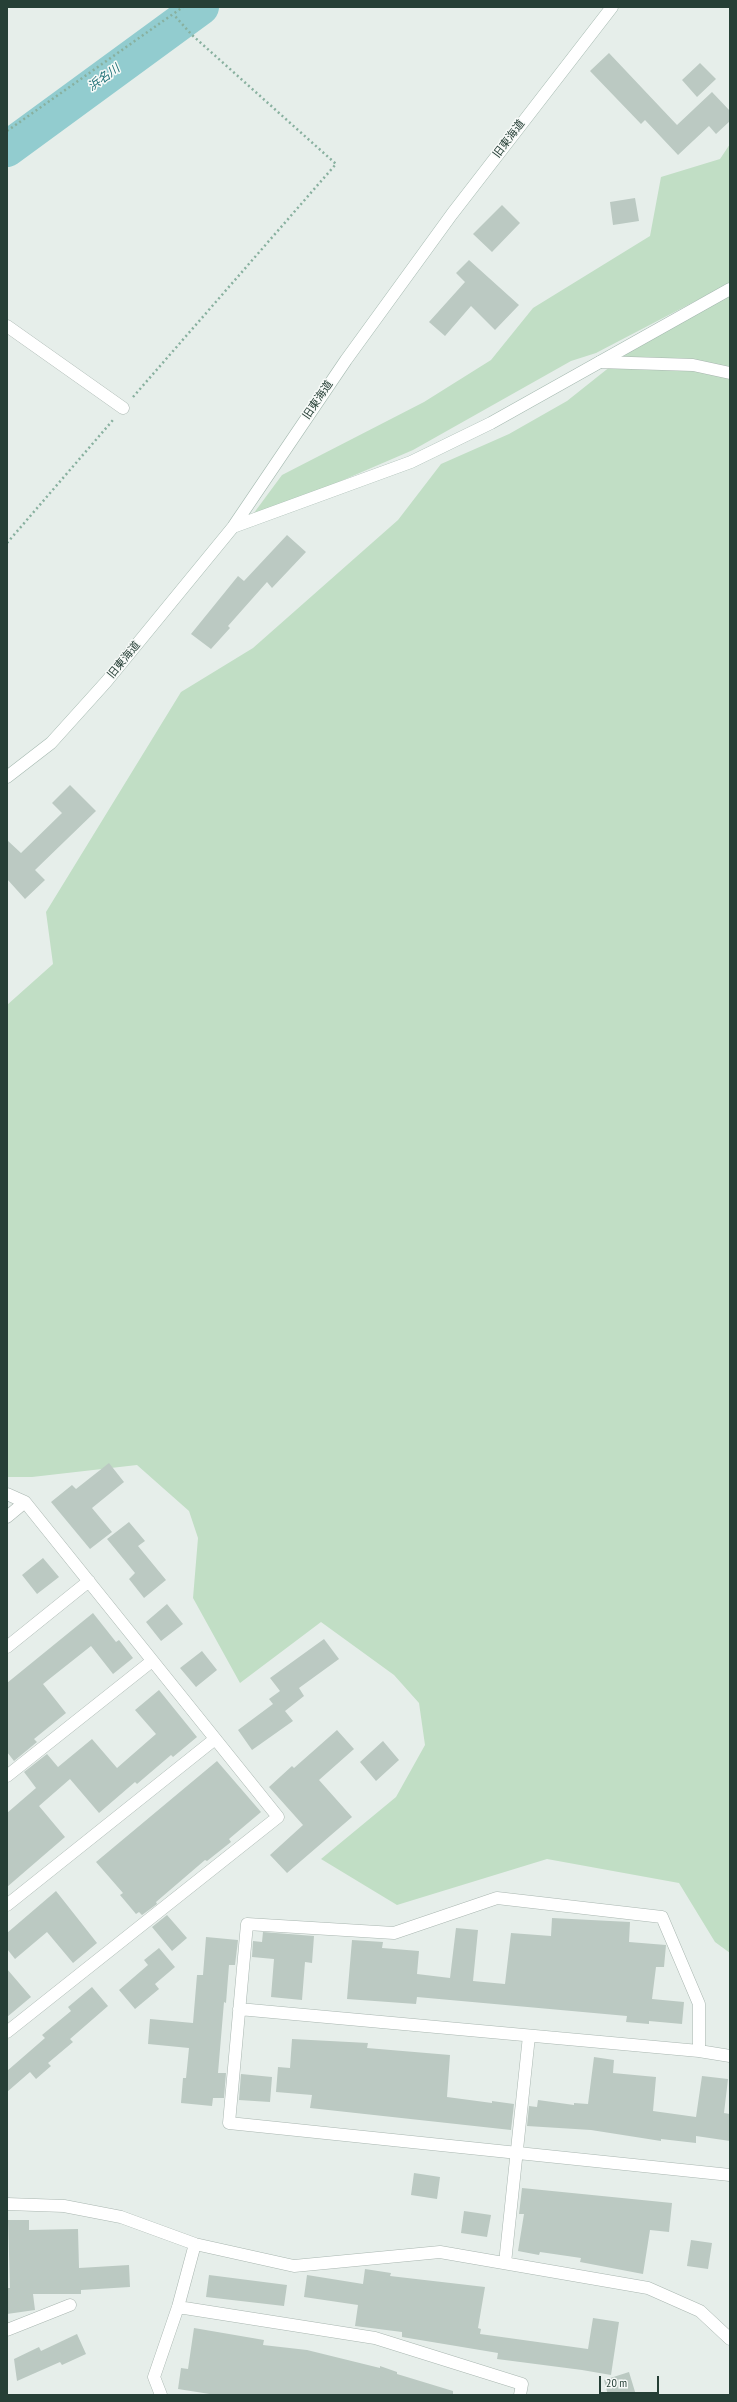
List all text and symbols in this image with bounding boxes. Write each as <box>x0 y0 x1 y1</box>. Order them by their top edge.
water label: 浜名川 <box>85 62 123 94</box>
street label: 旧東海道 <box>490 117 528 161</box>
street label: 旧東海道 <box>300 378 336 422</box>
street label: 旧東海道 <box>105 639 143 681</box>
scale bar <box>601 2368 661 2394</box>
text: 20 m <box>606 2375 627 2390</box>

